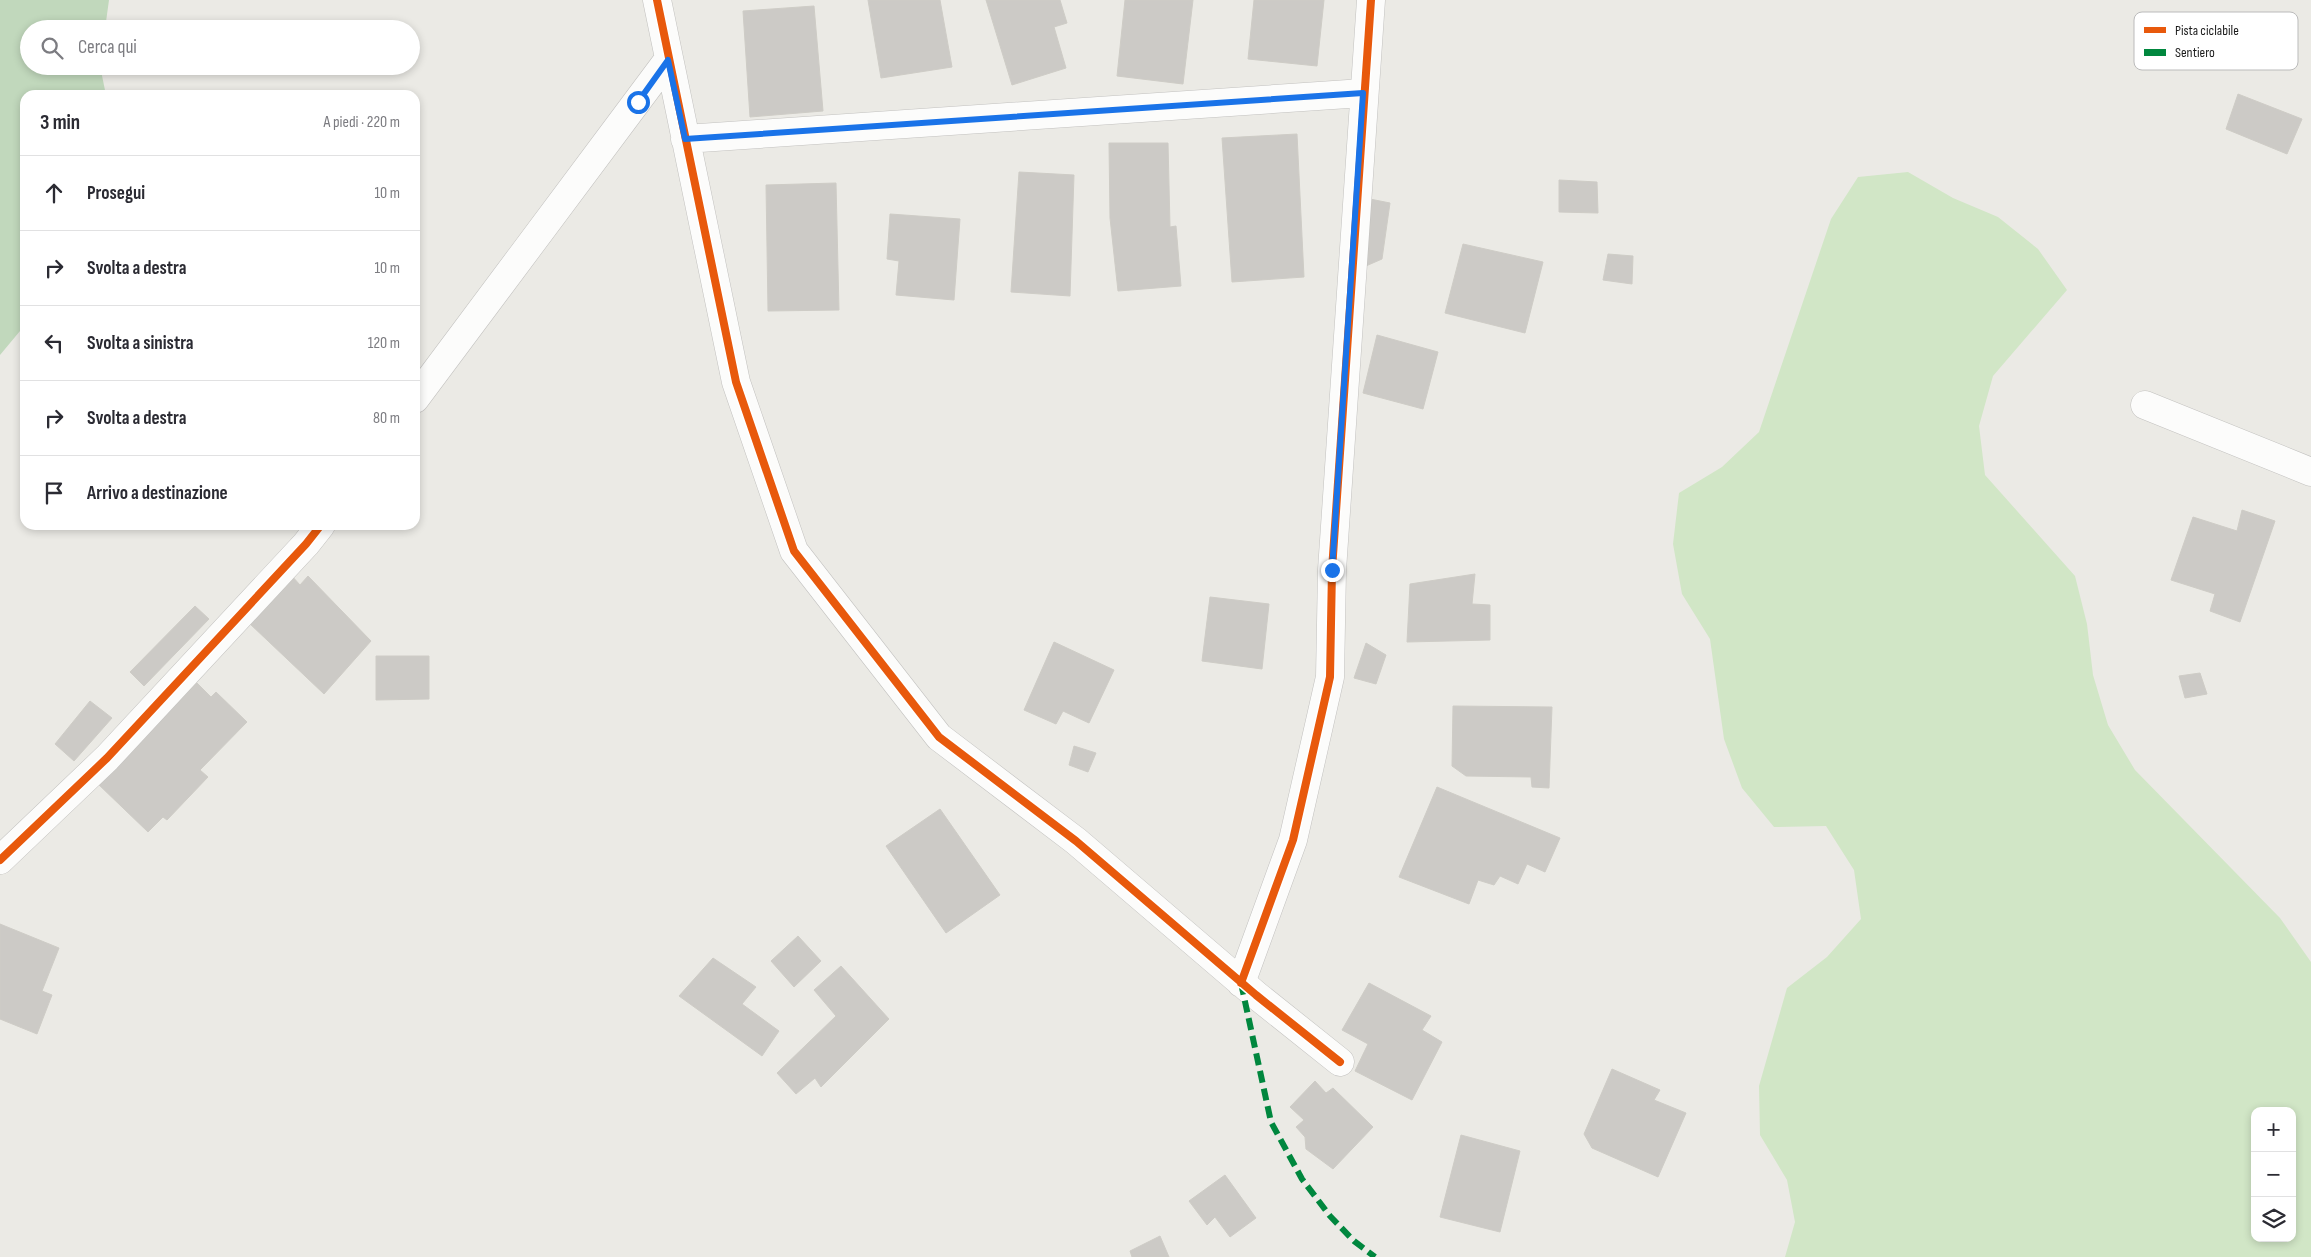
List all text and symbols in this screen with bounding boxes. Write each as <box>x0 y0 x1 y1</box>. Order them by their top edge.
legend <box>2134 12 2298 70</box>
search box <box>20 20 420 75</box>
text: Pista ciclabile <box>2175 22 2239 39</box>
icon: search <box>38 34 66 62</box>
text: Cerca qui <box>78 36 137 59</box>
text: Sentiero <box>2175 44 2215 61</box>
route start <box>627 91 650 114</box>
text: 3 min <box>40 110 80 135</box>
text: A piedi · 220 m <box>324 113 400 132</box>
icon: ahead <box>40 179 68 207</box>
text: Prosegui <box>87 182 145 205</box>
text: 10 m <box>374 184 400 203</box>
icon: right <box>40 254 68 282</box>
text: Svolta a destra <box>87 257 187 280</box>
text: 10 m <box>374 259 400 278</box>
icon: left <box>40 329 68 357</box>
text: Svolta a sinistra <box>87 332 194 355</box>
text: 120 m <box>368 334 400 353</box>
icon: right <box>40 404 68 432</box>
text: Svolta a destra <box>87 407 187 430</box>
text: 80 m <box>373 409 400 428</box>
icon: arrive <box>40 479 68 507</box>
text: Arrivo a destinazione <box>87 482 228 505</box>
route end <box>1321 559 1344 582</box>
map controls <box>2251 1107 2296 1242</box>
button: + <box>2251 1107 2296 1152</box>
button: − <box>2251 1152 2296 1197</box>
button: layers <box>2251 1197 2296 1242</box>

